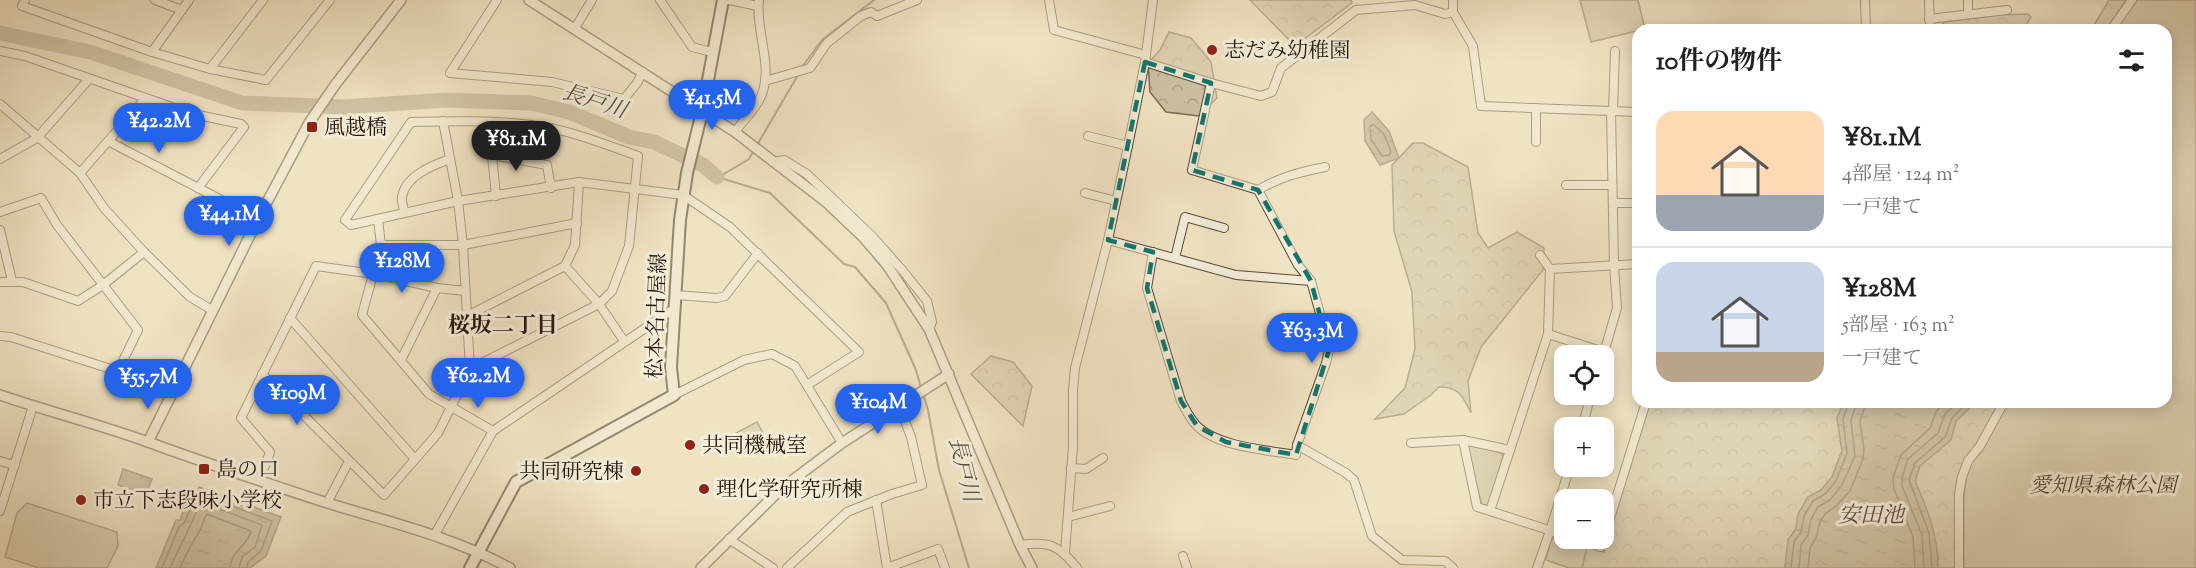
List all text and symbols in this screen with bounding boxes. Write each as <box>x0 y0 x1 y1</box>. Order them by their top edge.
place label: 志だみ幼稚園 <box>1224 37 1350 67</box>
marker: 志だみ幼稚園 <box>1205 43 1219 57</box>
text: 10件の物件 <box>1656 44 1782 81</box>
icon: filters <box>2115 44 2148 77</box>
water label: 長戸川 <box>558 77 632 129</box>
pin: ¥41.5M <box>663 80 761 131</box>
text: ¥41.5M <box>683 85 741 114</box>
pin: ¥42.2M <box>110 103 208 154</box>
text: ¥42.2M <box>127 108 191 137</box>
place label: 風越橋 <box>324 114 387 144</box>
marker: 風越橋 <box>305 120 319 134</box>
text: ¥81.1M <box>1842 120 1921 157</box>
pin: ¥81.1M <box>467 121 565 172</box>
text: ¥81.1M <box>486 126 546 155</box>
icon: home <box>1704 135 1776 207</box>
text: 4部屋 · 124 m² <box>1842 161 1959 190</box>
text: 一戸建て <box>1842 194 1922 223</box>
pin: ¥44.1M <box>180 196 278 247</box>
text: ¥44.1M <box>198 201 260 230</box>
pin: ¥128M <box>360 243 444 294</box>
text: ¥128M <box>373 248 431 277</box>
street label: 松本名古屋線 <box>641 253 675 380</box>
text: ¥128M <box>1842 271 1916 308</box>
icon: home <box>1704 286 1776 358</box>
district label: 桜坂二丁目 <box>448 311 558 343</box>
text: 5部屋 · 163 m² <box>1842 312 1955 341</box>
pin: ¥63.3M <box>1263 313 1361 364</box>
text: ¥63.3M <box>1281 318 1343 347</box>
map controls <box>1554 345 1614 549</box>
button: locate <box>1554 345 1614 405</box>
text: 一戸建て <box>1842 345 1922 374</box>
pin: ¥62.2M <box>429 358 527 409</box>
pin: ¥55.7M <box>99 359 197 410</box>
text: ¥62.2M <box>445 363 511 392</box>
text: ¥55.7M <box>118 364 178 393</box>
pin: ¥109M <box>255 375 339 426</box>
text: ¥109M <box>268 380 326 409</box>
pin: ¥104M <box>836 384 920 435</box>
text: ¥104M <box>849 389 907 418</box>
button: + <box>1554 417 1614 477</box>
place label: 共同機械室 <box>702 432 807 462</box>
water label: 長戸川 <box>939 434 986 508</box>
marker: 共同機械室 <box>683 438 697 452</box>
place label: 島の口 <box>216 456 279 486</box>
place label: 共同研究棟 <box>519 458 624 488</box>
marker: 島の口 <box>197 462 211 476</box>
marker: 共同研究棟 <box>629 464 643 478</box>
park label: 愛知県森林公園 <box>2030 472 2179 502</box>
place label: 理化学研究所棟 <box>716 476 863 506</box>
marker: 理化学研究所棟 <box>697 482 711 496</box>
place label: 市立下志段味小学校 <box>93 487 282 517</box>
button: − <box>1554 489 1614 549</box>
marker: 市立下志段味小学校 <box>74 493 88 507</box>
water label: 安田池 <box>1838 501 1907 533</box>

